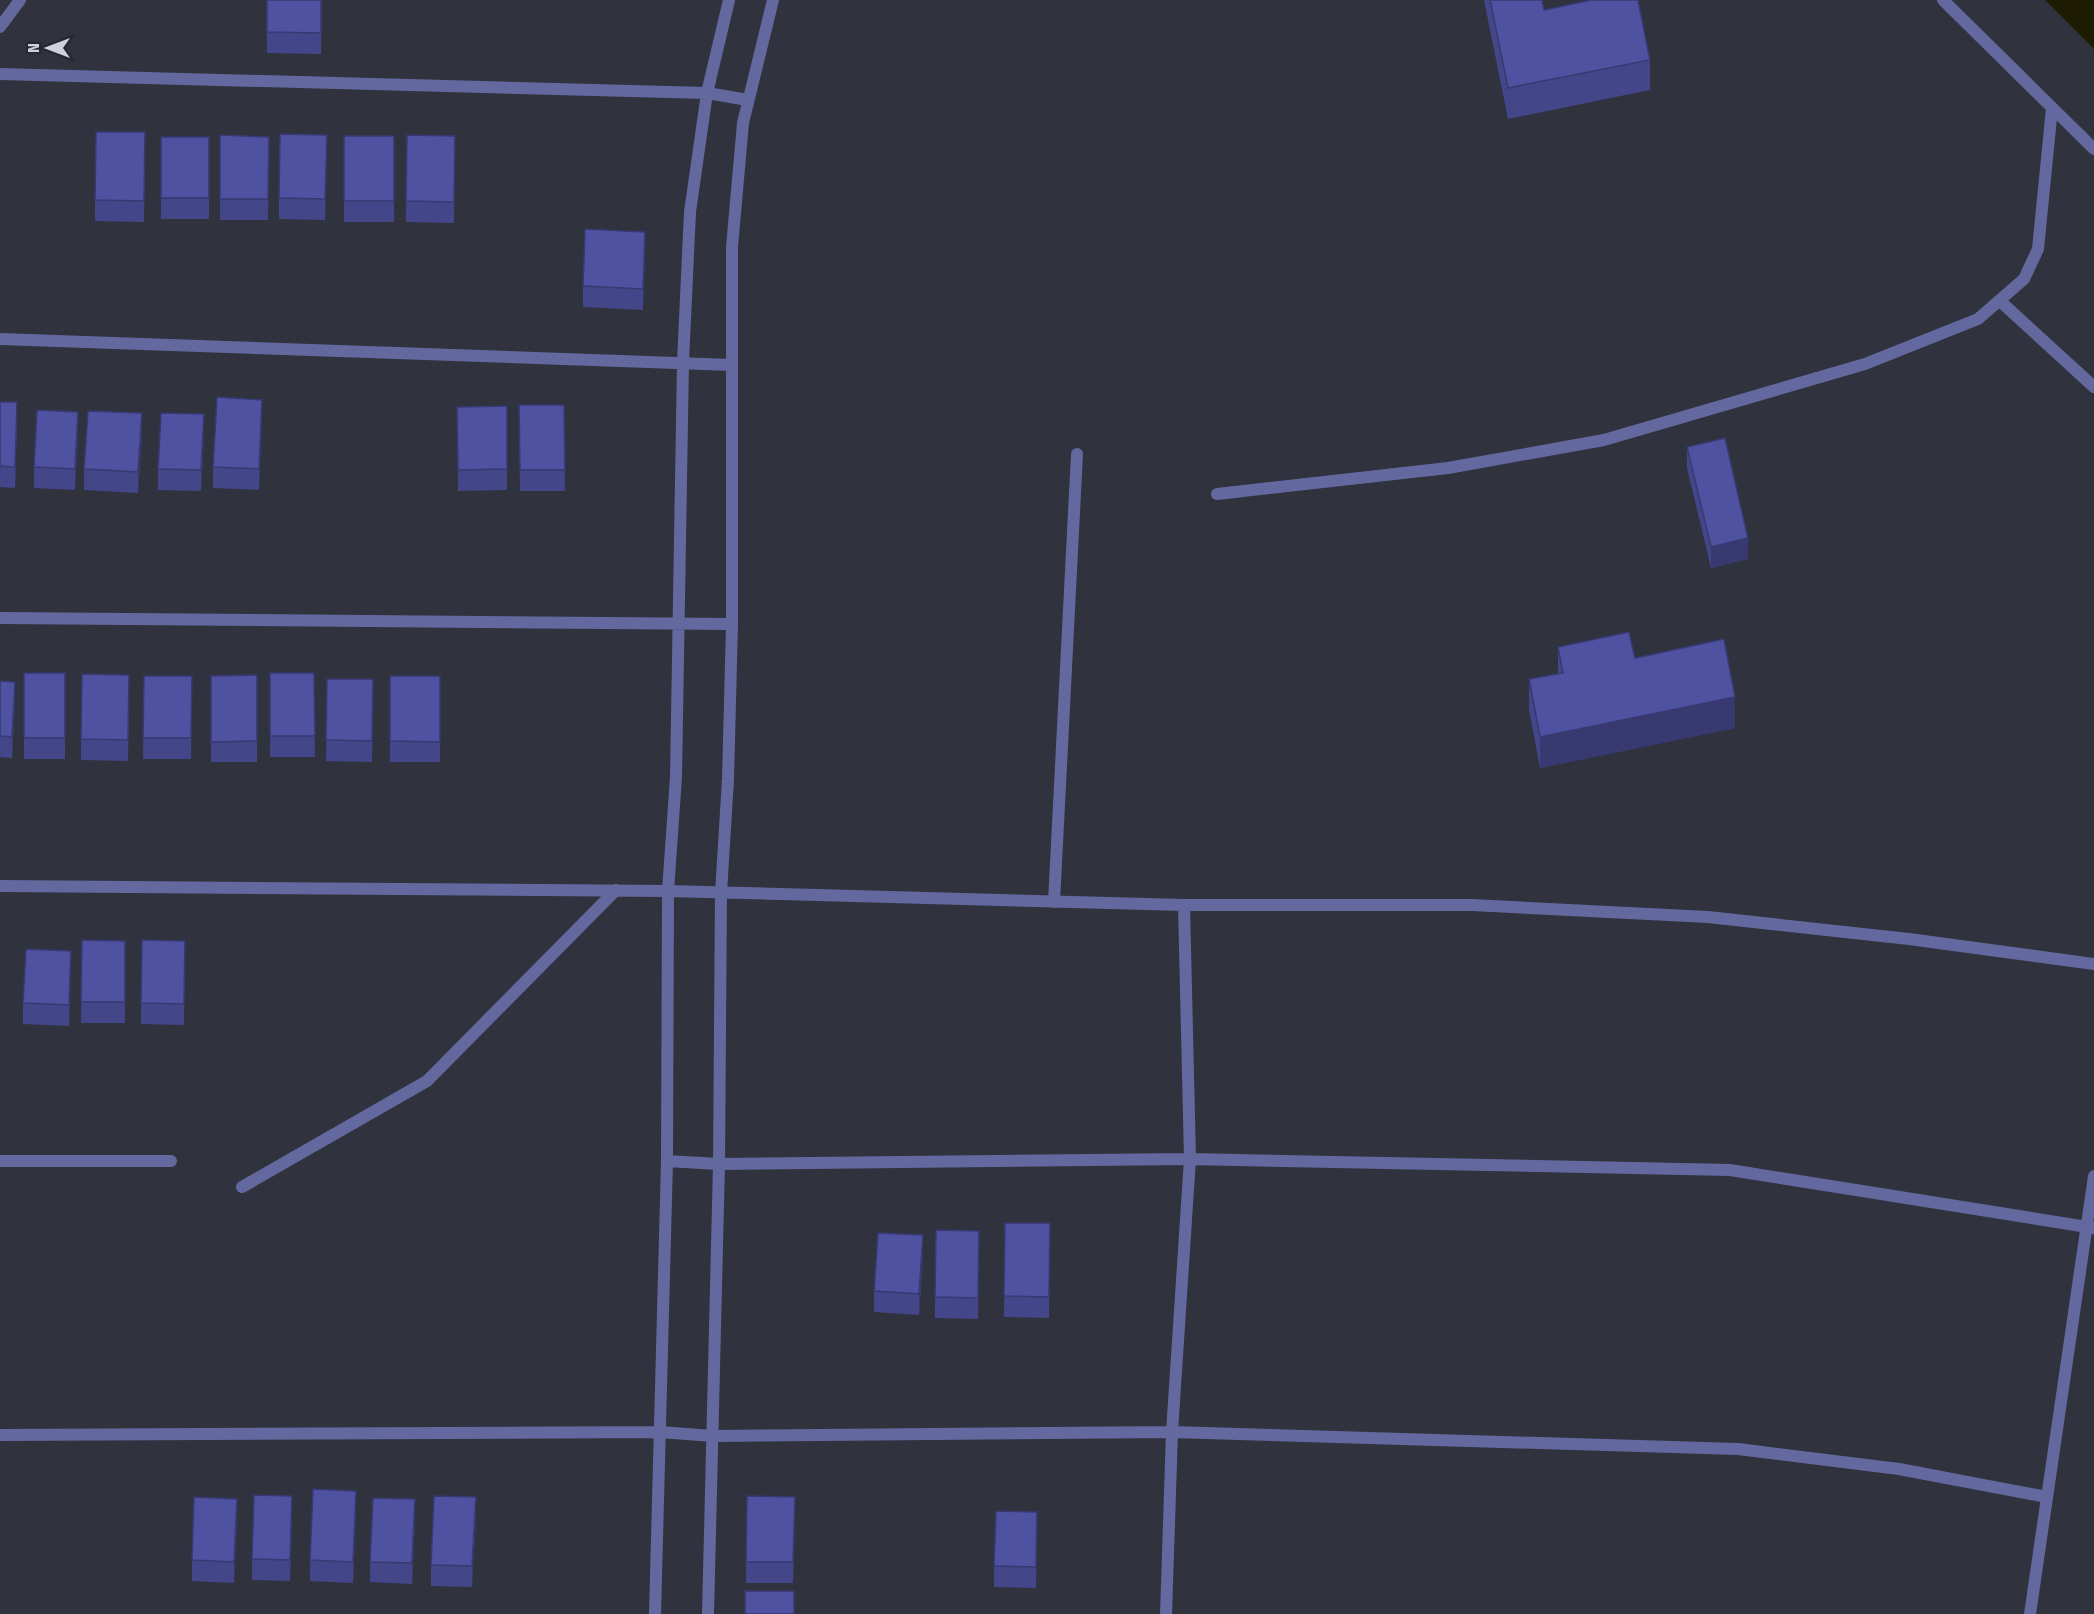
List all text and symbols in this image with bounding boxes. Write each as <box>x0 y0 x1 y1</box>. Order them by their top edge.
north arrow <box>18 18 78 78</box>
text: N <box>24 43 43 53</box>

